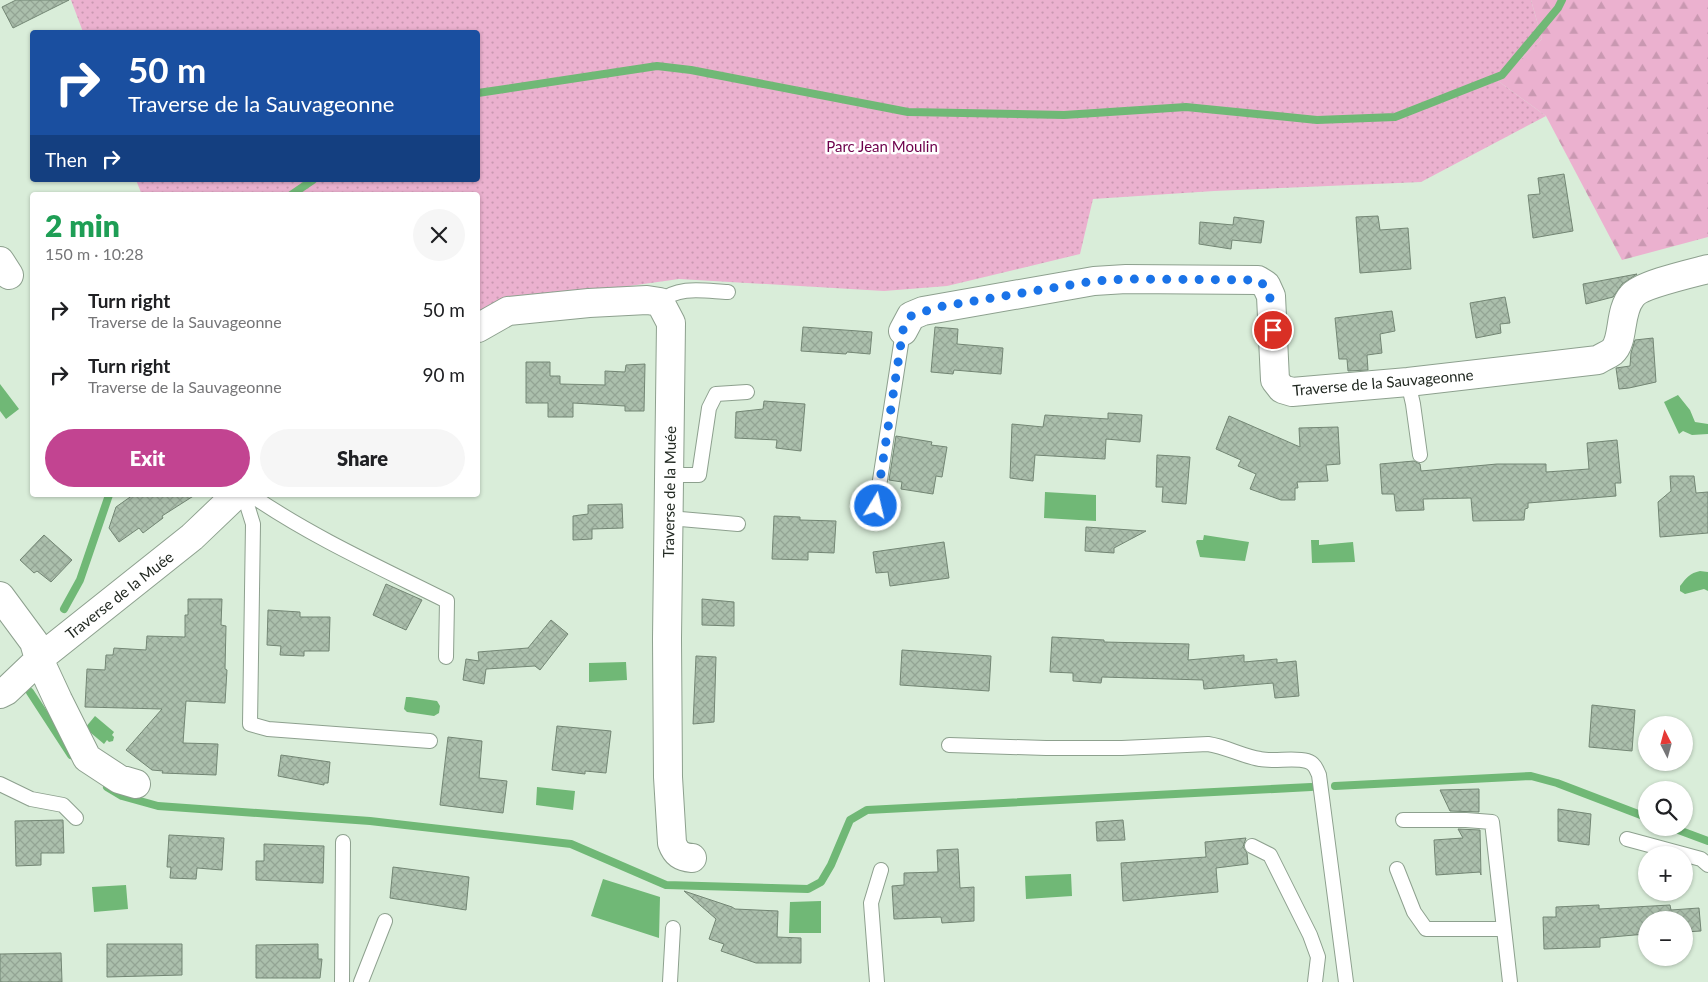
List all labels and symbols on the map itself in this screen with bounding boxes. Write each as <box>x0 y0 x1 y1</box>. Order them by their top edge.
park label: Parc Jean Moulin <box>826 137 938 155</box>
pin <box>1252 309 1294 351</box>
street label: Traverse de la Sauvageonne <box>1292 365 1474 399</box>
street label: Traverse de la Muée <box>659 426 679 558</box>
position arrow <box>849 479 901 531</box>
street label: Traverse de la Muée <box>61 547 177 643</box>
north arrow <box>1638 716 1692 771</box>

